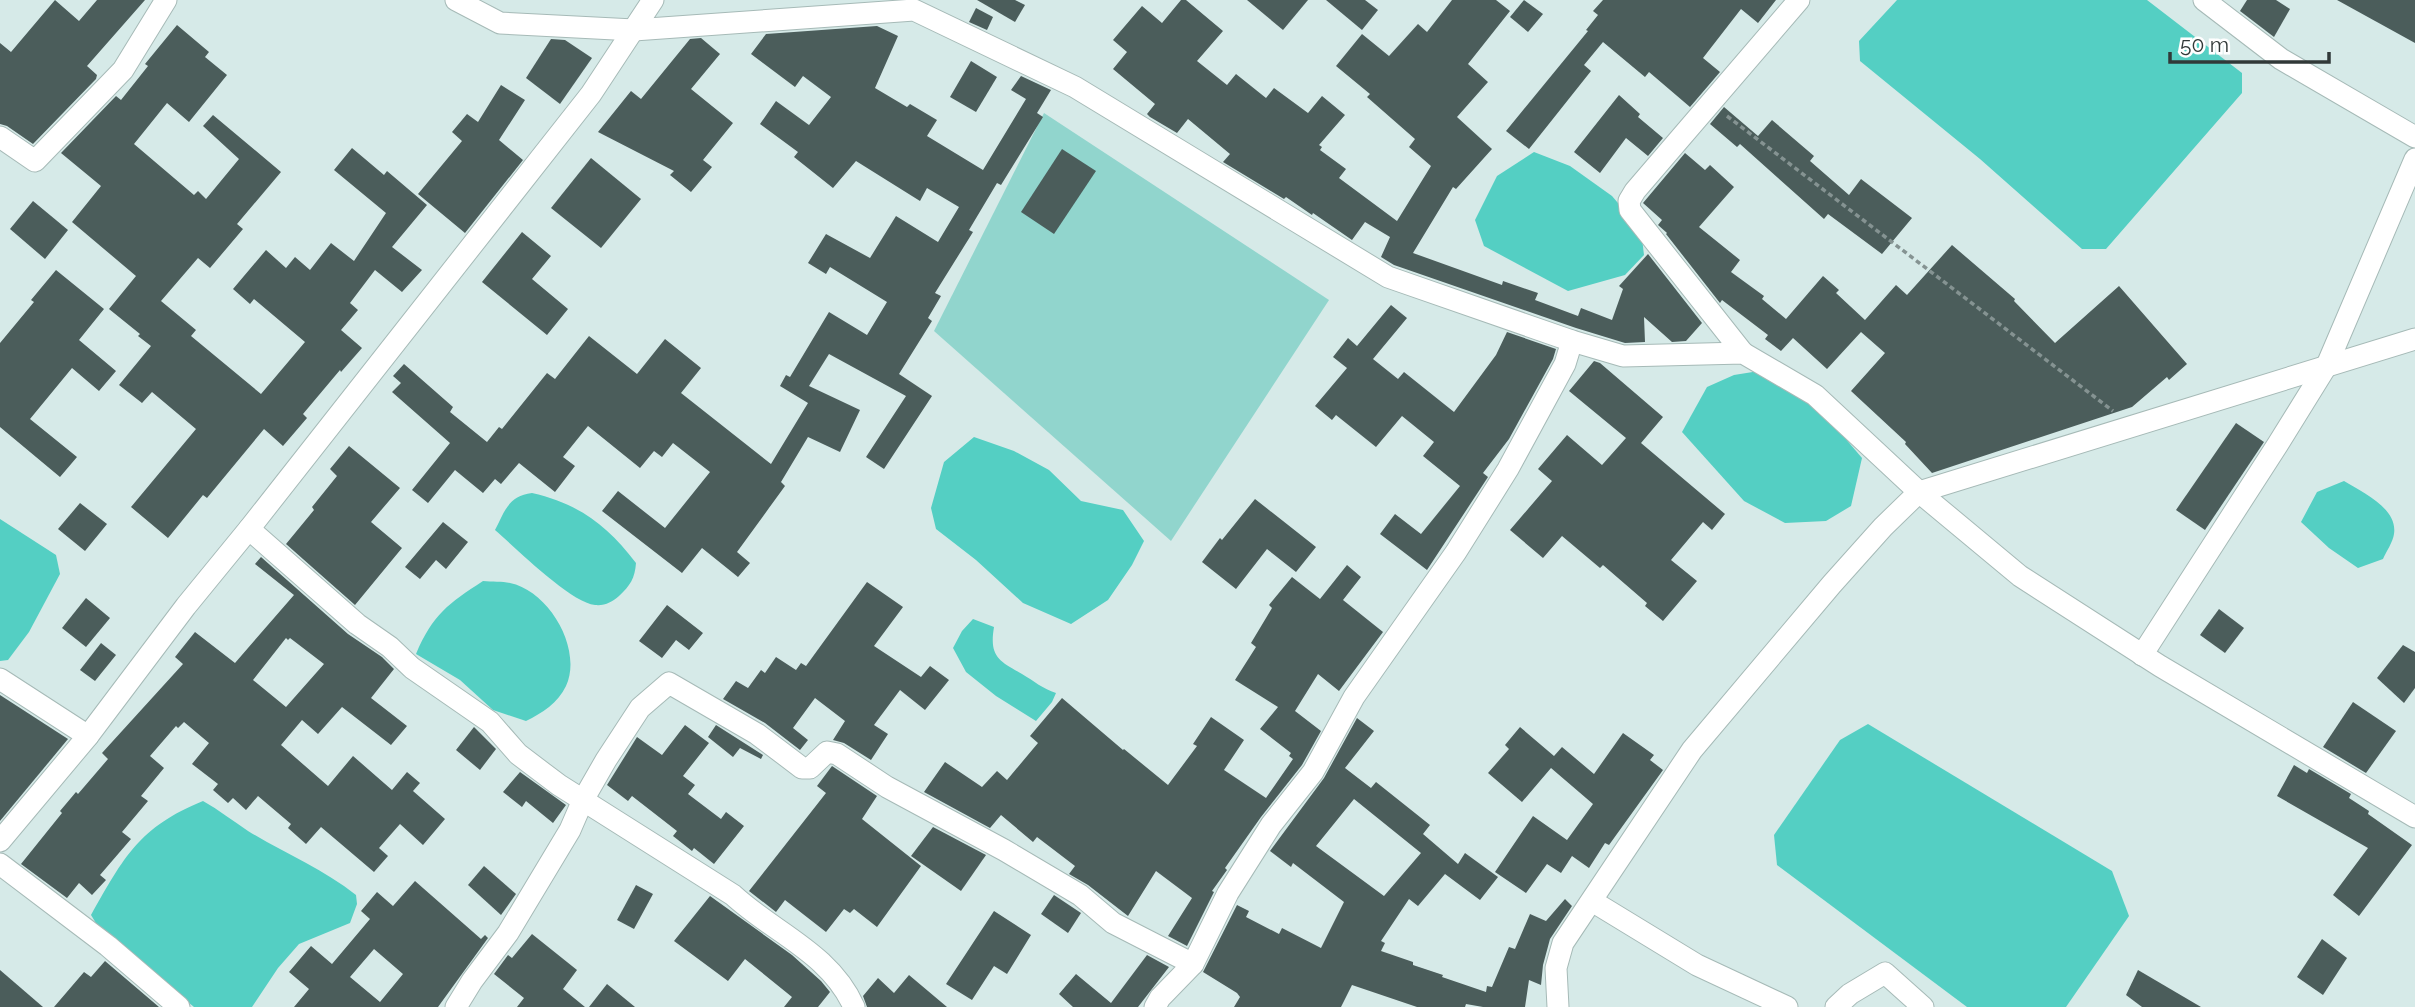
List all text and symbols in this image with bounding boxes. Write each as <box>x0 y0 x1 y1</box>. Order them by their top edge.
scale bar <box>2170 21 2329 65</box>
text: 50 m <box>2180 32 2229 57</box>

